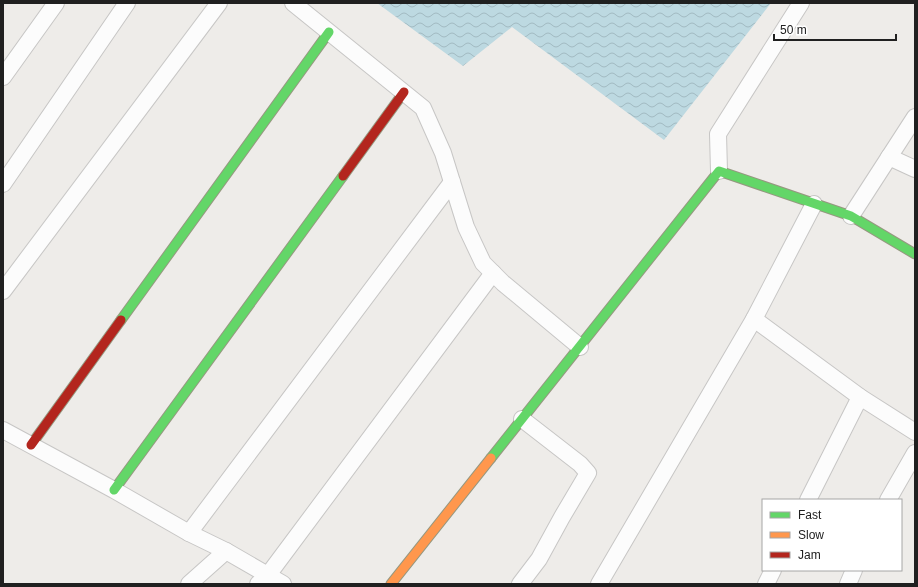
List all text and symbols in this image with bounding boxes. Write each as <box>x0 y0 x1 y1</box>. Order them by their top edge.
scale bar <box>774 16 896 42</box>
text: 50 m <box>780 23 807 37</box>
legend <box>762 499 902 571</box>
text: Fast <box>798 508 822 522</box>
text: Slow <box>798 528 824 542</box>
text: Jam <box>798 548 821 562</box>

